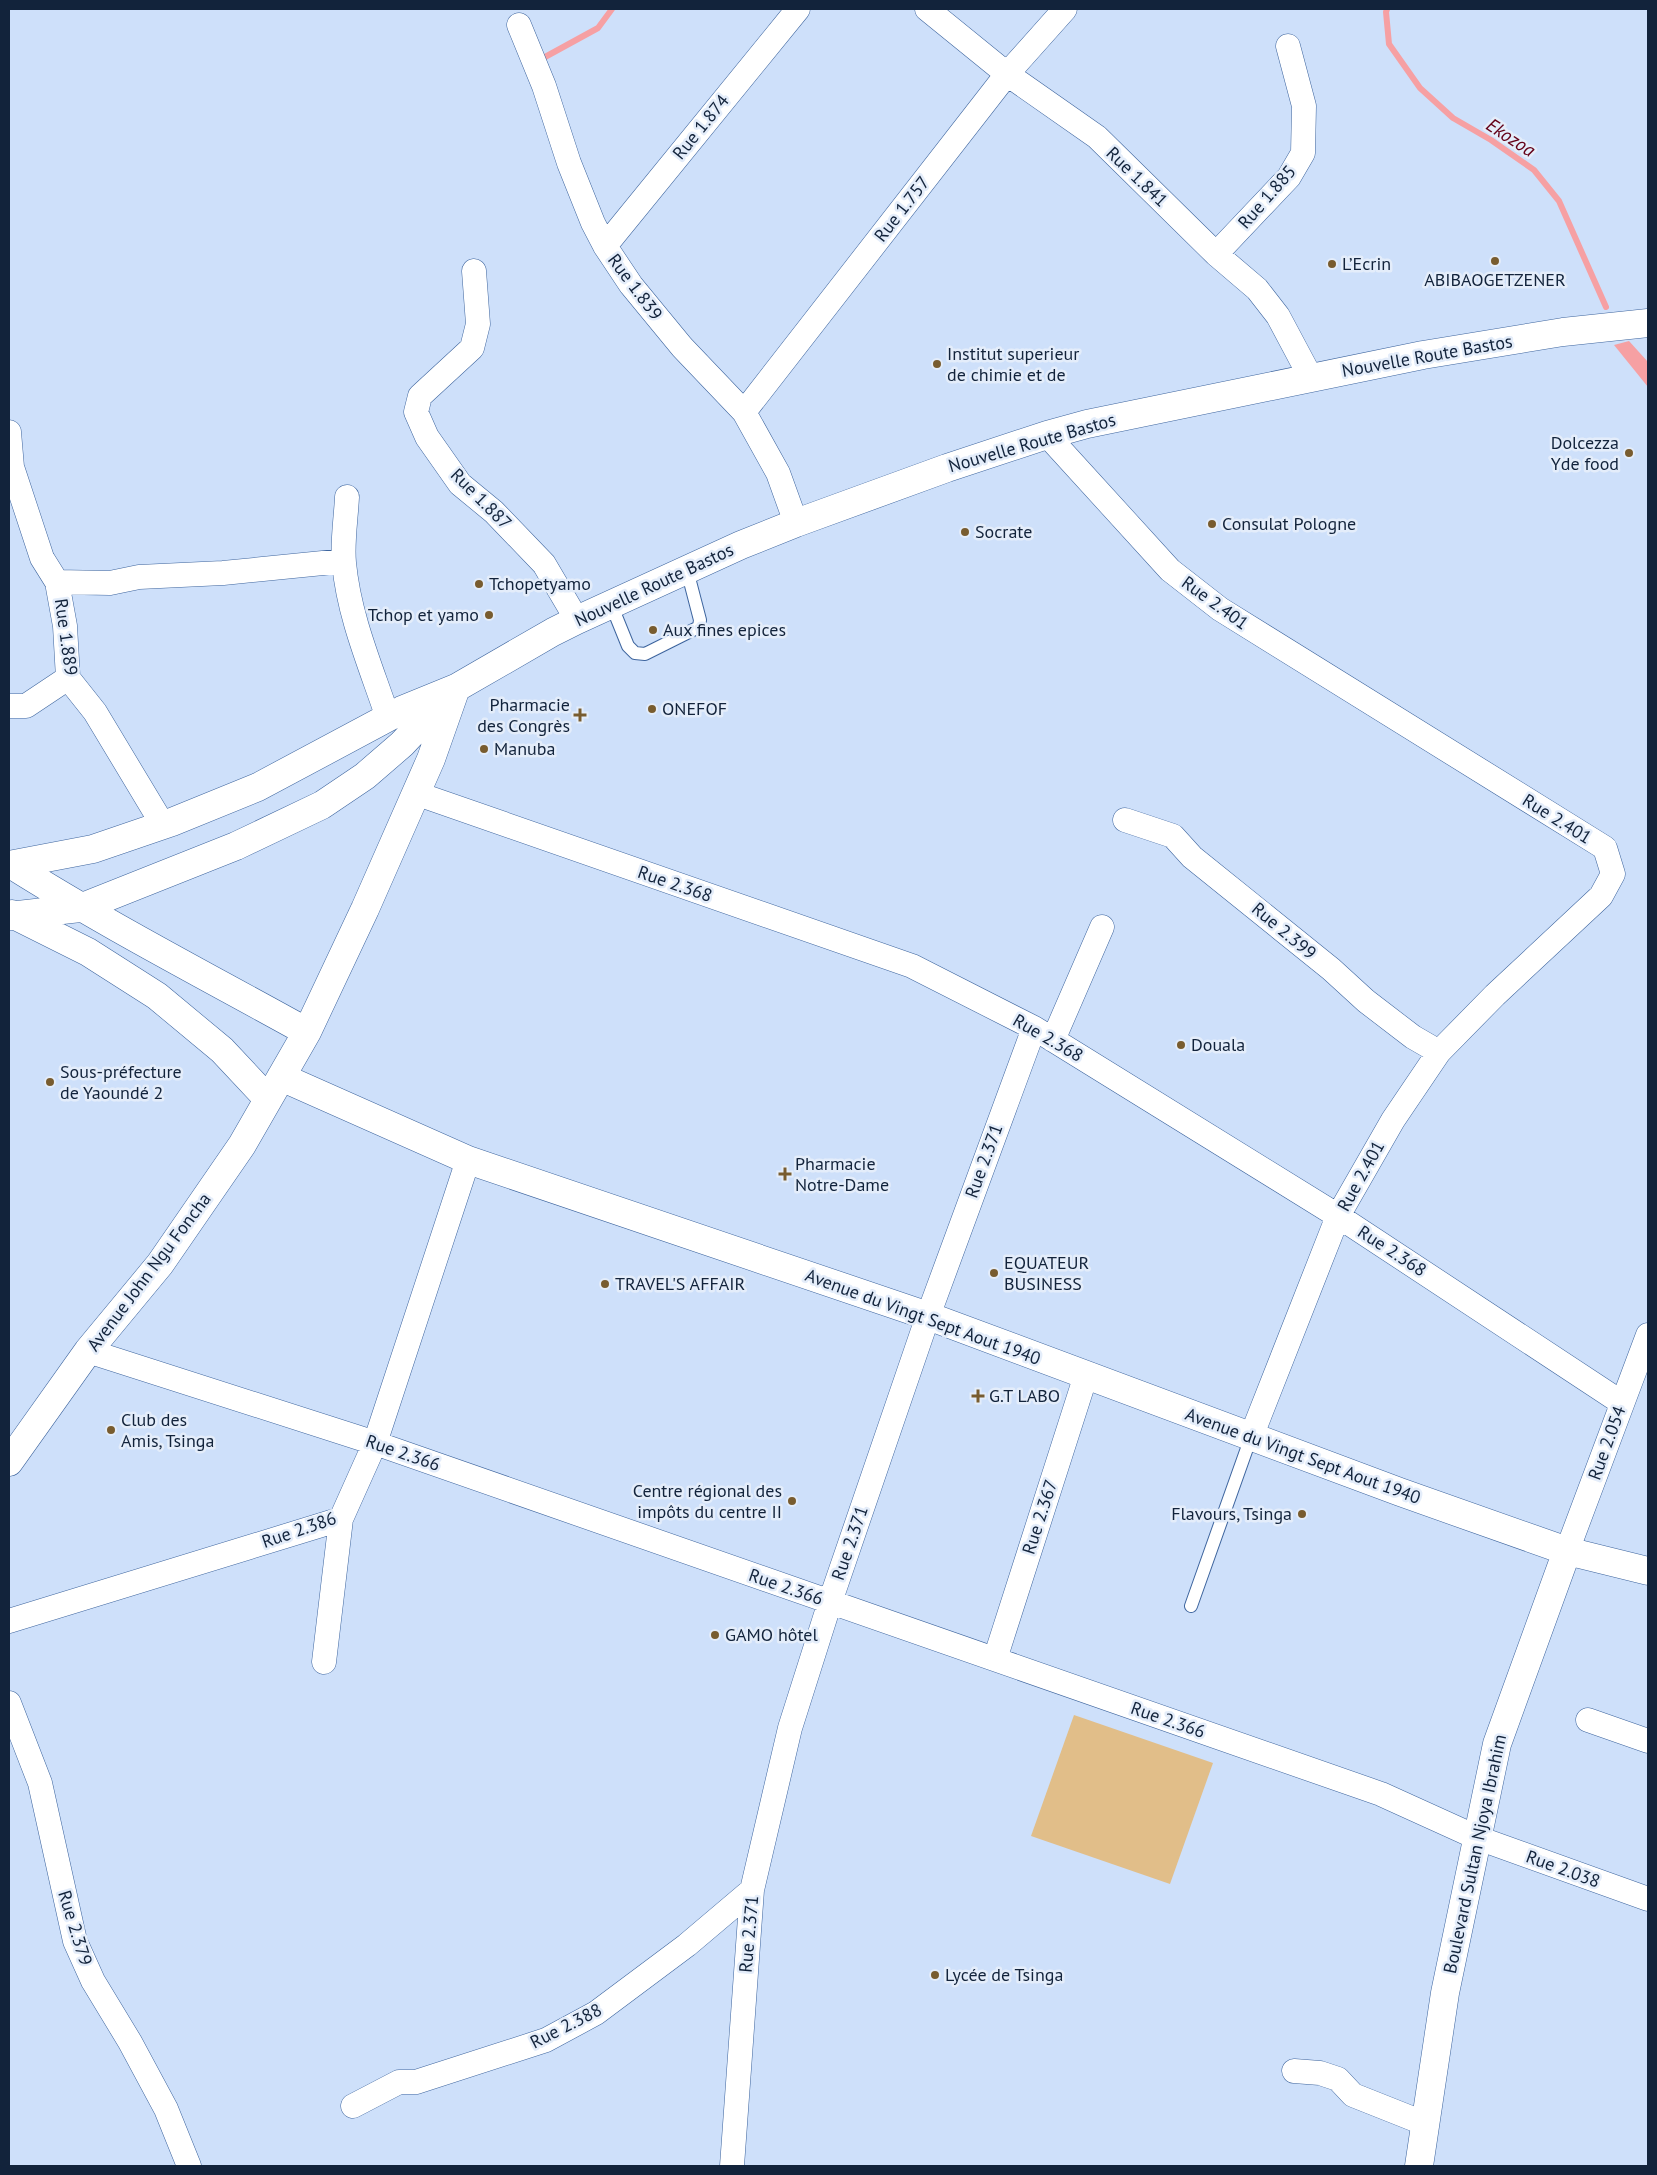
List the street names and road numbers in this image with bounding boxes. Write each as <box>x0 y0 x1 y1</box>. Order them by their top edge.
street label: Rue 1.874 <box>667 89 734 164</box>
street label: Rue 1.841 <box>1102 142 1173 212</box>
street label: Rue 1.885 <box>1233 160 1301 233</box>
street label: Rue 1.757 <box>869 171 934 246</box>
street label: Rue 1.839 <box>603 249 668 324</box>
street label: Nouvelle Route Bastos <box>1340 329 1514 382</box>
street label: Nouvelle Route Bastos <box>946 408 1118 477</box>
street label: Rue 1.887 <box>446 463 517 534</box>
street label: Nouvelle Route Bastos <box>571 538 737 631</box>
street label: Rue 2.401 <box>1177 571 1253 635</box>
street label: Rue 1.889 <box>50 597 83 677</box>
street label: Rue 2.401 <box>1518 788 1596 849</box>
street label: Rue 2.368 <box>635 860 715 907</box>
street label: Rue 2.399 <box>1247 897 1321 964</box>
street label: Rue 2.368 <box>1009 1008 1087 1067</box>
street label: Rue 2.371 <box>960 1121 1008 1201</box>
street label: Rue 2.401 <box>1332 1136 1389 1215</box>
street label: Avenue John Ngu Foncha <box>82 1188 216 1355</box>
street label: Rue 2.368 <box>1354 1220 1431 1281</box>
street label: Avenue du Vingt Sept Aout 1940 <box>802 1263 1044 1370</box>
street label: Avenue du Vingt Sept Aout 1940 <box>1182 1402 1424 1509</box>
street label: Rue 2.054 <box>1583 1402 1631 1483</box>
street label: Rue 2.366 <box>363 1429 443 1476</box>
street label: Rue 2.367 <box>1017 1477 1062 1557</box>
street label: Rue 2.371 <box>826 1503 873 1583</box>
street label: Rue 2.386 <box>259 1506 339 1553</box>
street label: Rue 2.366 <box>746 1563 826 1610</box>
street label: Rue 2.366 <box>1128 1696 1208 1743</box>
street label: Boulevard Sultan Njoya Ibrahim <box>1438 1732 1511 1976</box>
street label: Rue 2.038 <box>1523 1845 1603 1893</box>
street label: Rue 2.379 <box>53 1888 98 1968</box>
street label: Rue 2.371 <box>734 1894 763 1973</box>
street label: Rue 2.388 <box>526 1998 605 2053</box>

